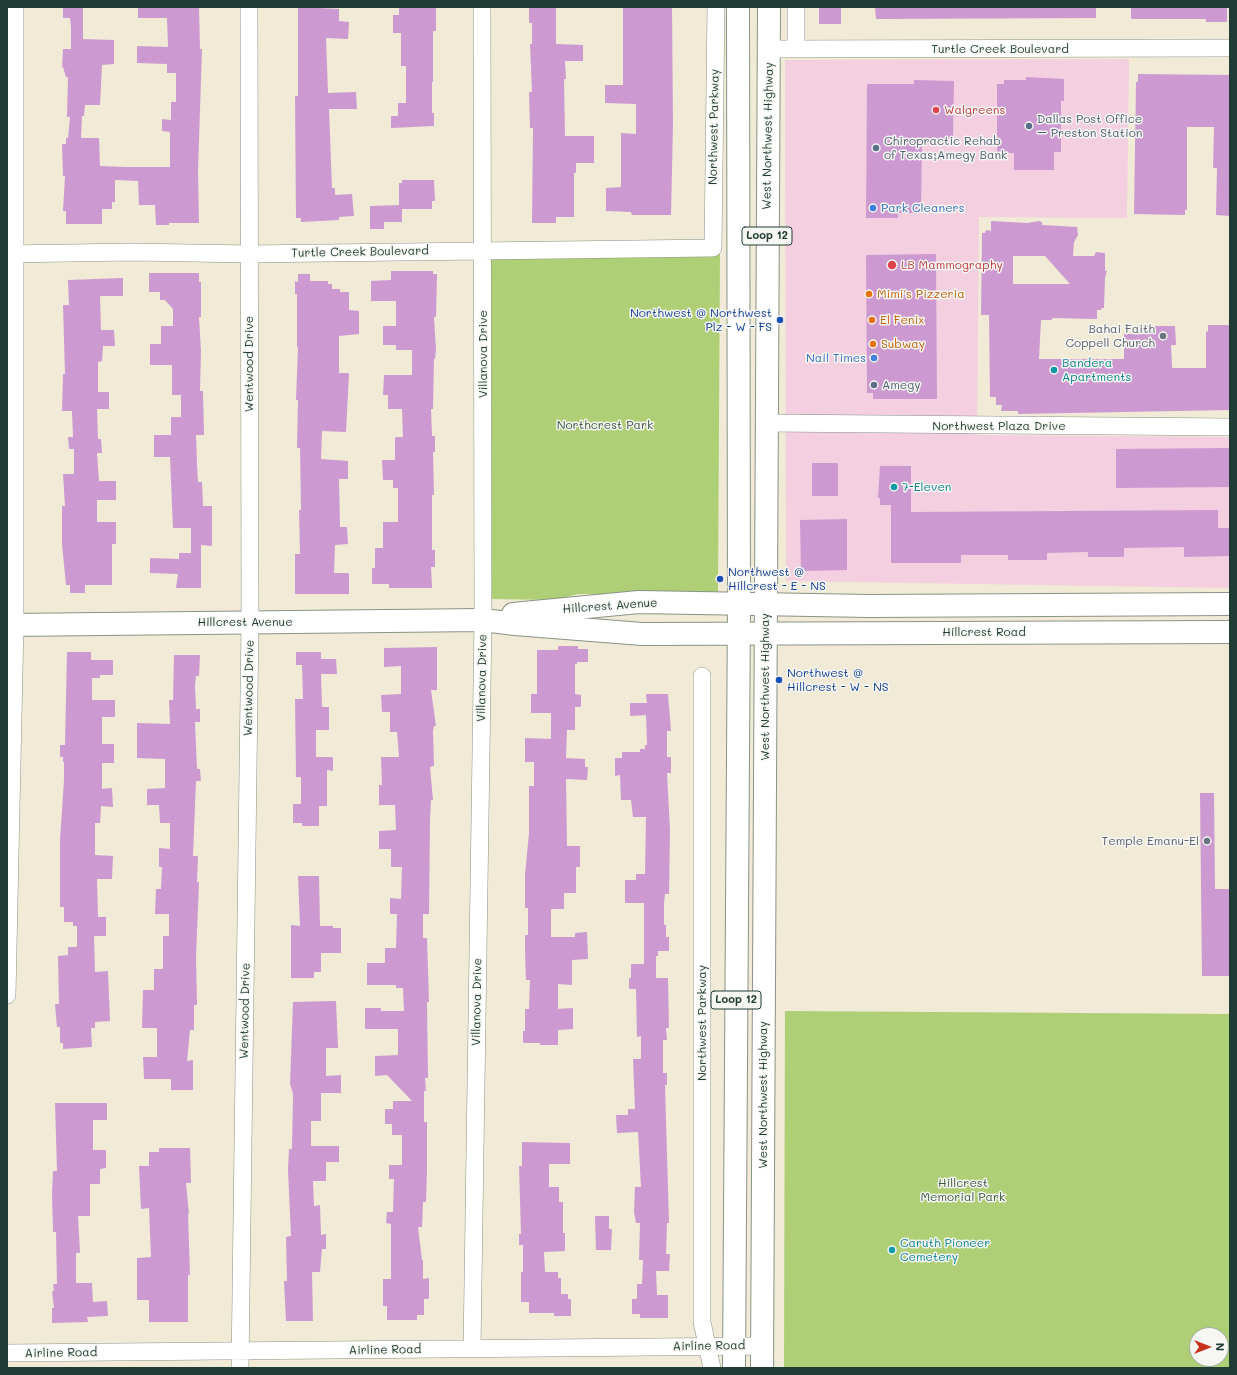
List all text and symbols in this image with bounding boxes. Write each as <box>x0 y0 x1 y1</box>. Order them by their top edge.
street label: Turtle Creek Boulevard <box>931 42 1069 56</box>
street label: West Northwest Highway <box>760 62 776 210</box>
street label: Northwest Parkway <box>706 69 722 185</box>
place label: Walgreens <box>944 103 1005 117</box>
marker: Walgreens <box>931 105 941 115</box>
place label: Dallas Post Office – Preston Station <box>1037 112 1142 140</box>
marker: Dallas Post Office – Preston Station <box>1024 121 1034 131</box>
place label: Chiropractic Rehab of Texas;Amegy Bank <box>884 134 1007 162</box>
marker: Chiropractic Rehab of Texas;Amegy Bank <box>871 143 881 153</box>
place label: Park Cleaners <box>881 201 964 215</box>
marker: Park Cleaners <box>868 203 878 213</box>
road number: Loop 12 <box>742 227 792 245</box>
street label: Turtle Creek Boulevard <box>291 244 429 260</box>
place label: LB Mammography <box>901 258 1003 272</box>
marker: LB Mammography <box>886 259 898 271</box>
place label: Mimi's Pizzeria <box>877 287 965 301</box>
marker: Mimi's Pizzeria <box>864 289 874 299</box>
place label: Northwest @ Northwest Plz - W - FS <box>630 306 772 334</box>
street label: Villanova Drive <box>476 310 490 398</box>
place label: El Fenix <box>880 313 924 327</box>
marker: Northwest @ Northwest Plz - W - FS <box>775 315 785 325</box>
marker: El Fenix <box>867 315 877 325</box>
street label: Wentwood Drive <box>242 316 256 412</box>
place label: Bahai Faith Coppell Church <box>1065 322 1155 350</box>
marker: Bahai Faith Coppell Church <box>1158 331 1168 341</box>
place label: Subway <box>881 337 925 351</box>
marker: Subway <box>868 339 878 349</box>
place label: Nail Times <box>806 351 866 365</box>
marker: Nail Times <box>869 353 879 363</box>
place label: Bandera Apartments <box>1062 356 1131 384</box>
marker: Bandera Apartments <box>1049 365 1059 375</box>
place label: Amegy <box>882 378 921 392</box>
marker: Amegy <box>869 380 879 390</box>
park label: Northcrest Park <box>557 418 653 432</box>
street label: Northwest Plaza Drive <box>932 419 1066 433</box>
place label: 7-Eleven <box>902 480 951 494</box>
marker: 7-Eleven <box>889 482 899 492</box>
place label: Northwest @ Hillcrest - E - NS <box>728 565 826 593</box>
marker: Northwest @ Hillcrest - E - NS <box>715 574 725 584</box>
street label: Hillcrest Avenue <box>562 595 658 617</box>
street label: West Northwest Highway <box>758 613 772 761</box>
street label: Hillcrest Avenue <box>197 615 293 629</box>
street label: Hillcrest Road <box>942 625 1026 639</box>
street label: Villanova Drive <box>474 634 490 722</box>
street label: Wentwood Drive <box>241 640 257 736</box>
place label: Northwest @ Hillcrest - W - NS <box>787 666 889 694</box>
marker: Northwest @ Hillcrest - W - NS <box>774 675 784 685</box>
place label: Temple Emanu-El <box>1102 834 1199 848</box>
marker: Temple Emanu-El <box>1202 836 1212 846</box>
street label: Villanova Drive <box>469 958 485 1046</box>
street label: Wentwood Drive <box>237 963 253 1059</box>
street label: Northwest Parkway <box>695 965 709 1081</box>
road number: Loop 12 <box>711 991 761 1009</box>
street label: West Northwest Highway <box>756 1021 770 1169</box>
park label: Hillcrest Memorial Park <box>921 1176 1005 1204</box>
place label: Caruth Pioneer Cemetery <box>900 1236 990 1264</box>
marker: Caruth Pioneer Cemetery <box>887 1245 897 1255</box>
north arrow <box>1189 1327 1229 1367</box>
street label: Airline Road <box>673 1338 745 1354</box>
street label: Airline Road <box>349 1342 421 1358</box>
text: N <box>1213 1343 1228 1351</box>
street label: Airline Road <box>25 1345 97 1361</box>

